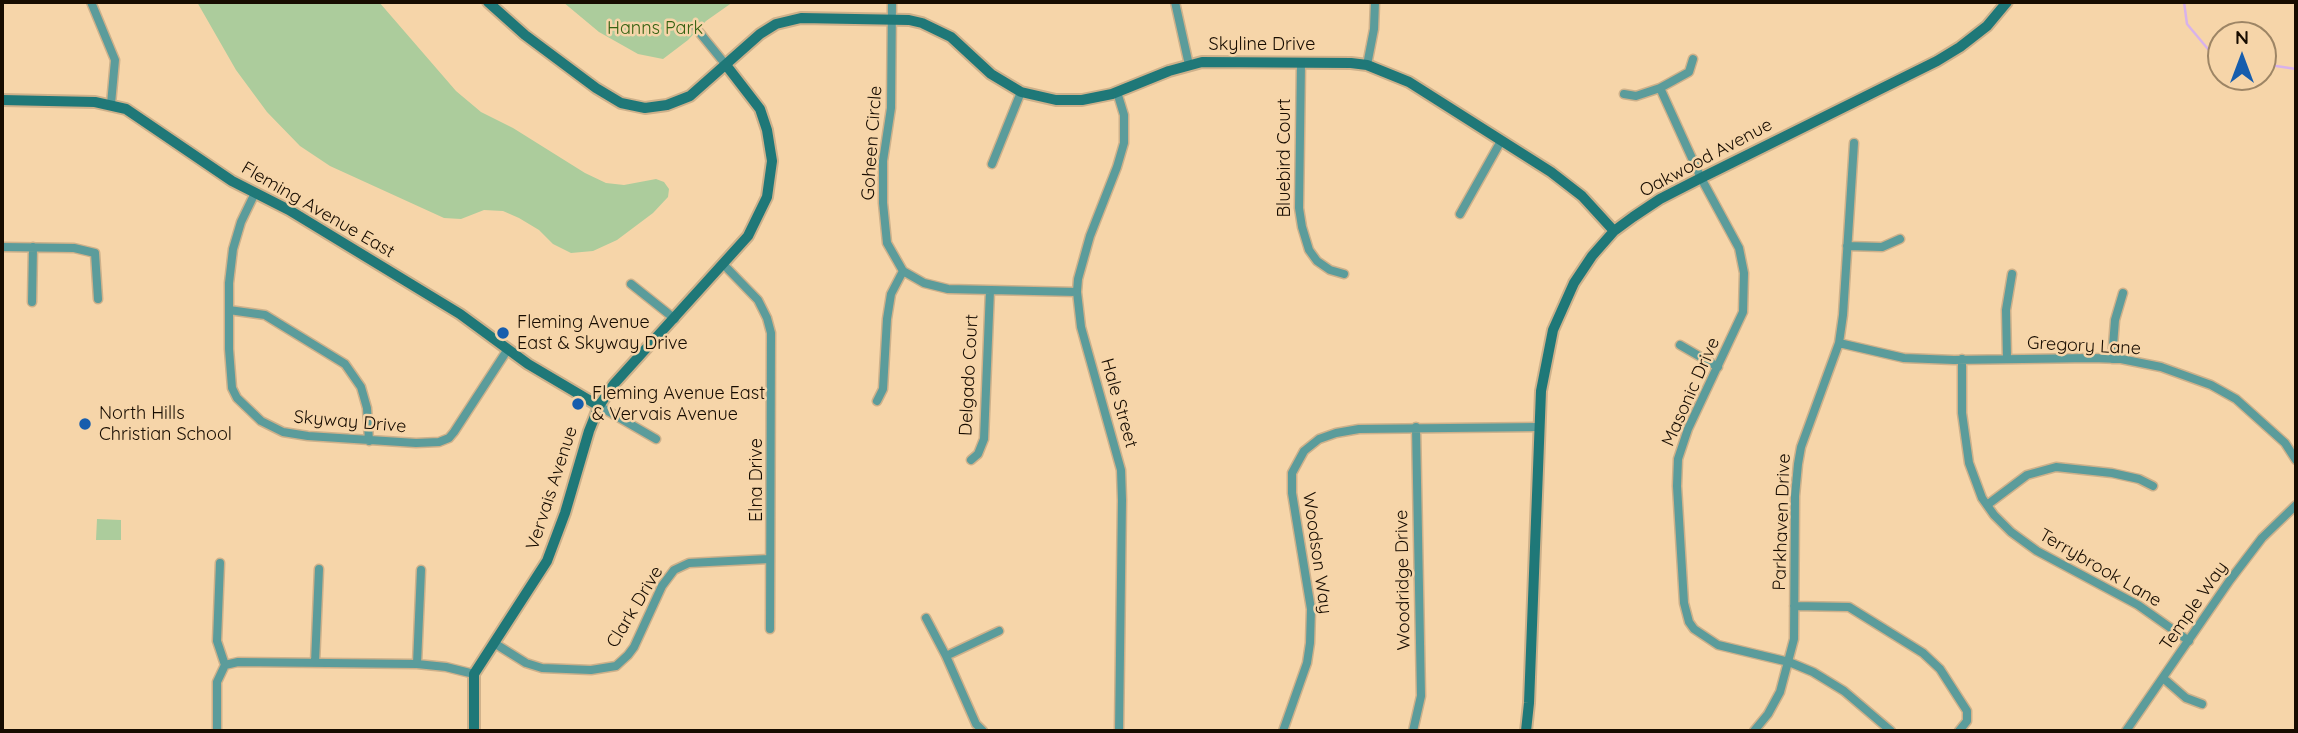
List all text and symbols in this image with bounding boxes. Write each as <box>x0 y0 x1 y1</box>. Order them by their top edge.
park label: Hanns Park <box>607 18 703 40</box>
north arrow <box>2207 21 2277 91</box>
text: N <box>2235 25 2249 49</box>
street label: Skyline Drive <box>1209 34 1315 56</box>
street label: Goheen Circle <box>857 85 887 201</box>
street label: Bluebird Court <box>1274 98 1296 218</box>
street label: Oakwood Avenue <box>1636 114 1776 202</box>
street label: Fleming Avenue East <box>238 157 398 263</box>
place label: Fleming Avenue East & Skyway Drive <box>517 312 688 354</box>
street label: Delgado Court <box>955 314 983 436</box>
marker: Fleming Avenue East & Skyway Drive <box>495 325 511 341</box>
street label: Gregory Lane <box>2027 332 2141 360</box>
street label: Masonic Drive <box>1657 334 1725 450</box>
street label: Hale Street <box>1096 356 1142 450</box>
place label: Fleming Avenue East & Vervais Avenue <box>592 383 765 426</box>
marker: Fleming Avenue East & Vervais Avenue <box>570 396 586 412</box>
place label: North Hills Christian School <box>99 403 232 446</box>
street label: Skyway Drive <box>293 406 407 438</box>
marker: North Hills Christian School <box>77 416 93 432</box>
street label: Vervais Avenue <box>522 423 582 553</box>
street label: Elna Drive <box>746 438 768 522</box>
street label: Parkhaven Drive <box>1769 453 1795 591</box>
street label: Woodson Way <box>1298 491 1336 615</box>
street label: Woodridge Drive <box>1391 509 1415 651</box>
street label: Terrybrook Lane <box>2035 524 2165 612</box>
street label: Temple Way <box>2155 557 2233 655</box>
street label: Clark Drive <box>602 562 668 652</box>

